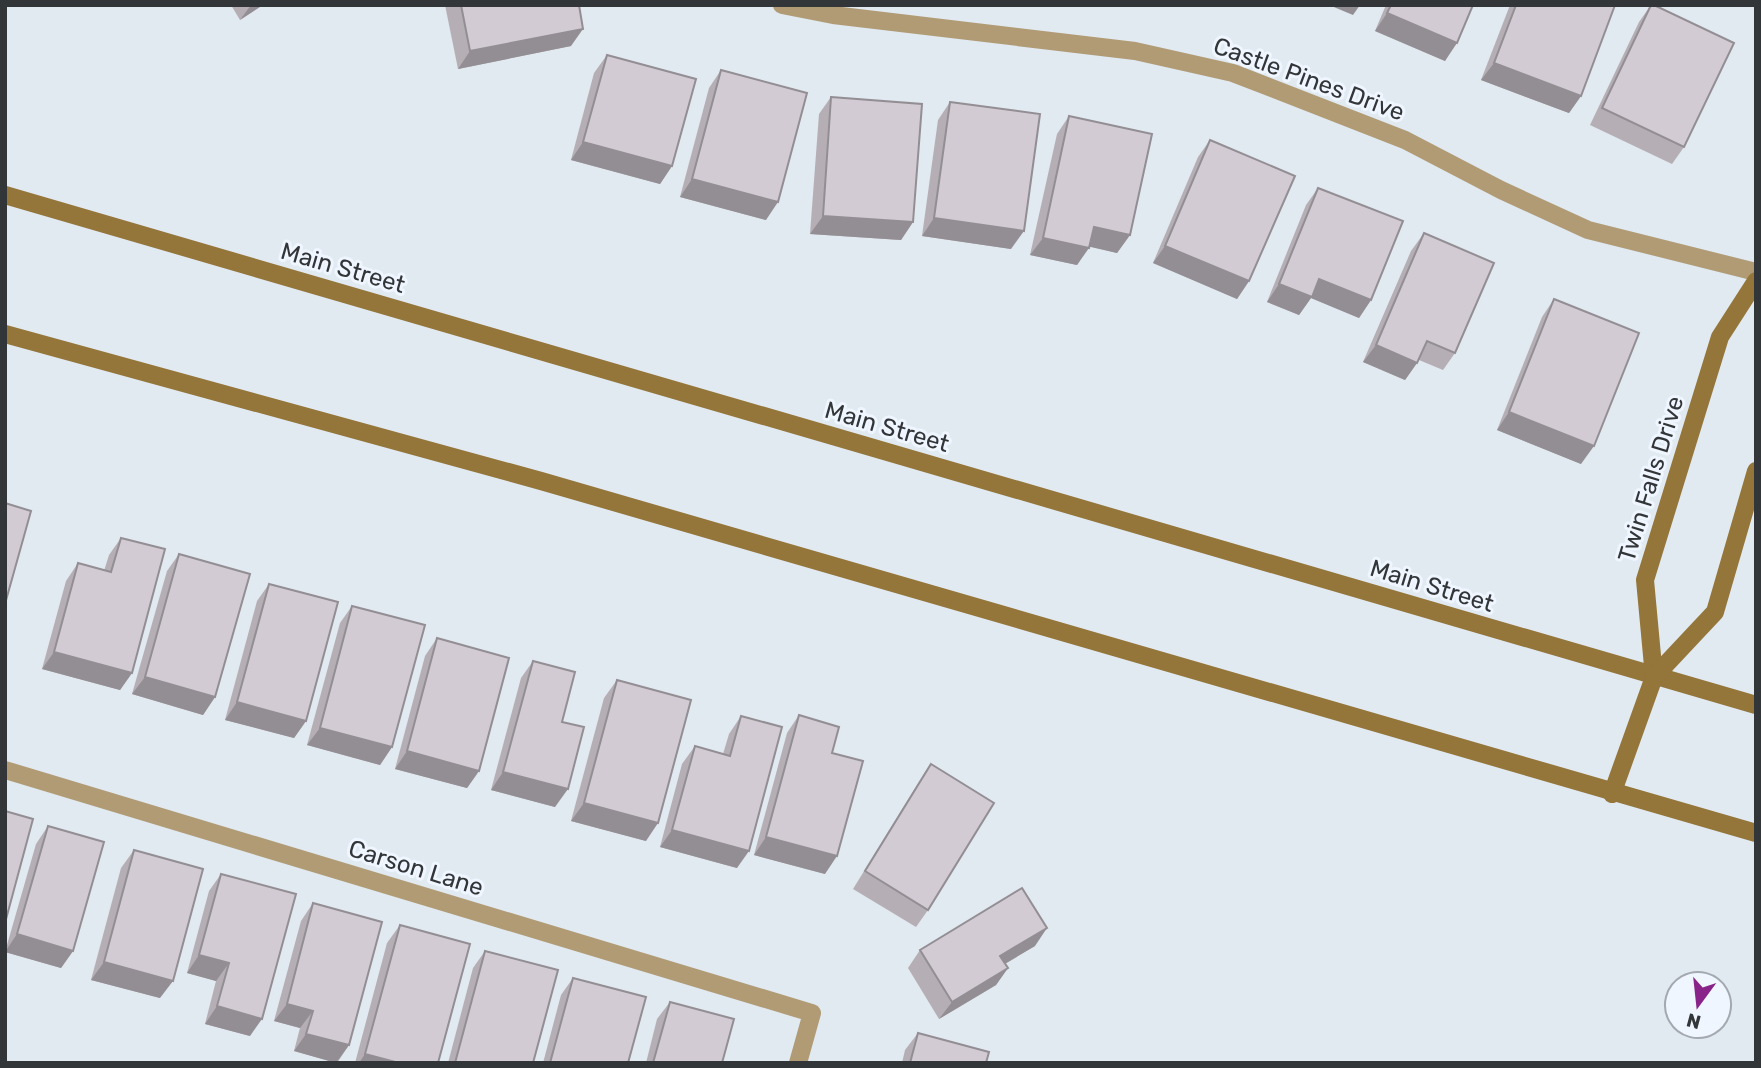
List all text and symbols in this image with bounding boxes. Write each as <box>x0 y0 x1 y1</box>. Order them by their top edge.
street label: Castle Pines Drive <box>1210 31 1408 127</box>
street label: Main Street <box>278 237 408 299</box>
street label: Twin Falls Drive <box>1613 393 1689 565</box>
street label: Main Street <box>822 396 952 458</box>
street label: Main Street <box>1367 554 1497 618</box>
street label: Carson Lane <box>345 834 487 902</box>
north arrow <box>1663 970 1733 1040</box>
text: N <box>1684 1008 1703 1034</box>

